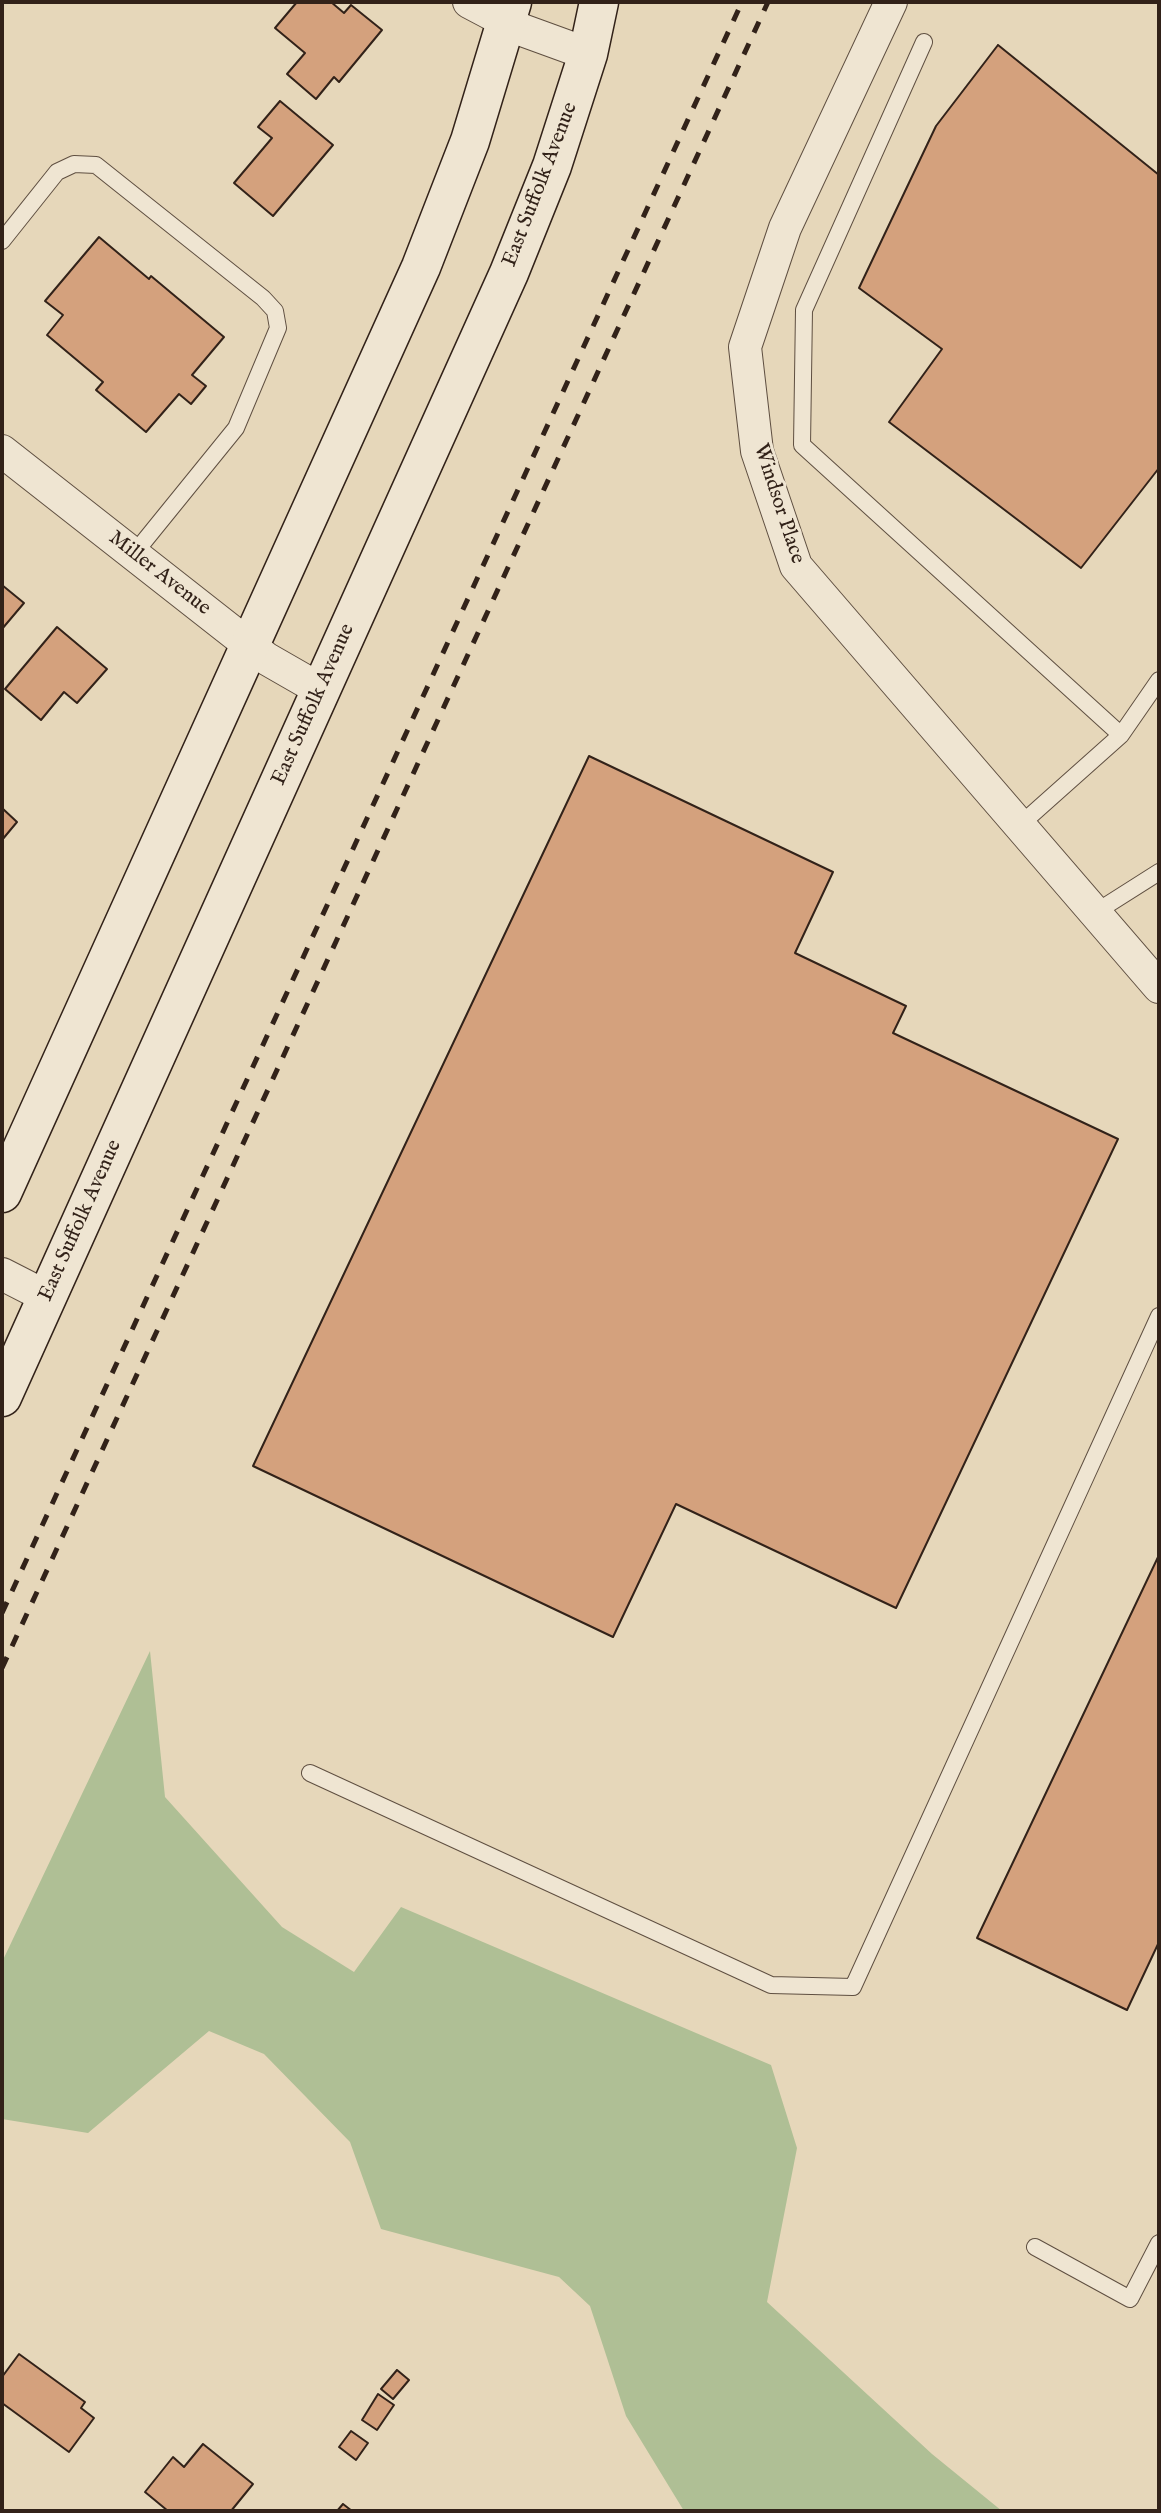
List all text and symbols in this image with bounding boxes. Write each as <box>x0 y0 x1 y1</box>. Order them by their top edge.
street label: East Suffolk Avenue <box>498 99 584 271</box>
street label: Windsor Place <box>747 441 809 567</box>
street label: Miller Avenue <box>103 526 215 622</box>
street label: East Suffolk Avenue <box>267 620 361 790</box>
street label: East Suffolk Avenue <box>34 1136 128 1306</box>

